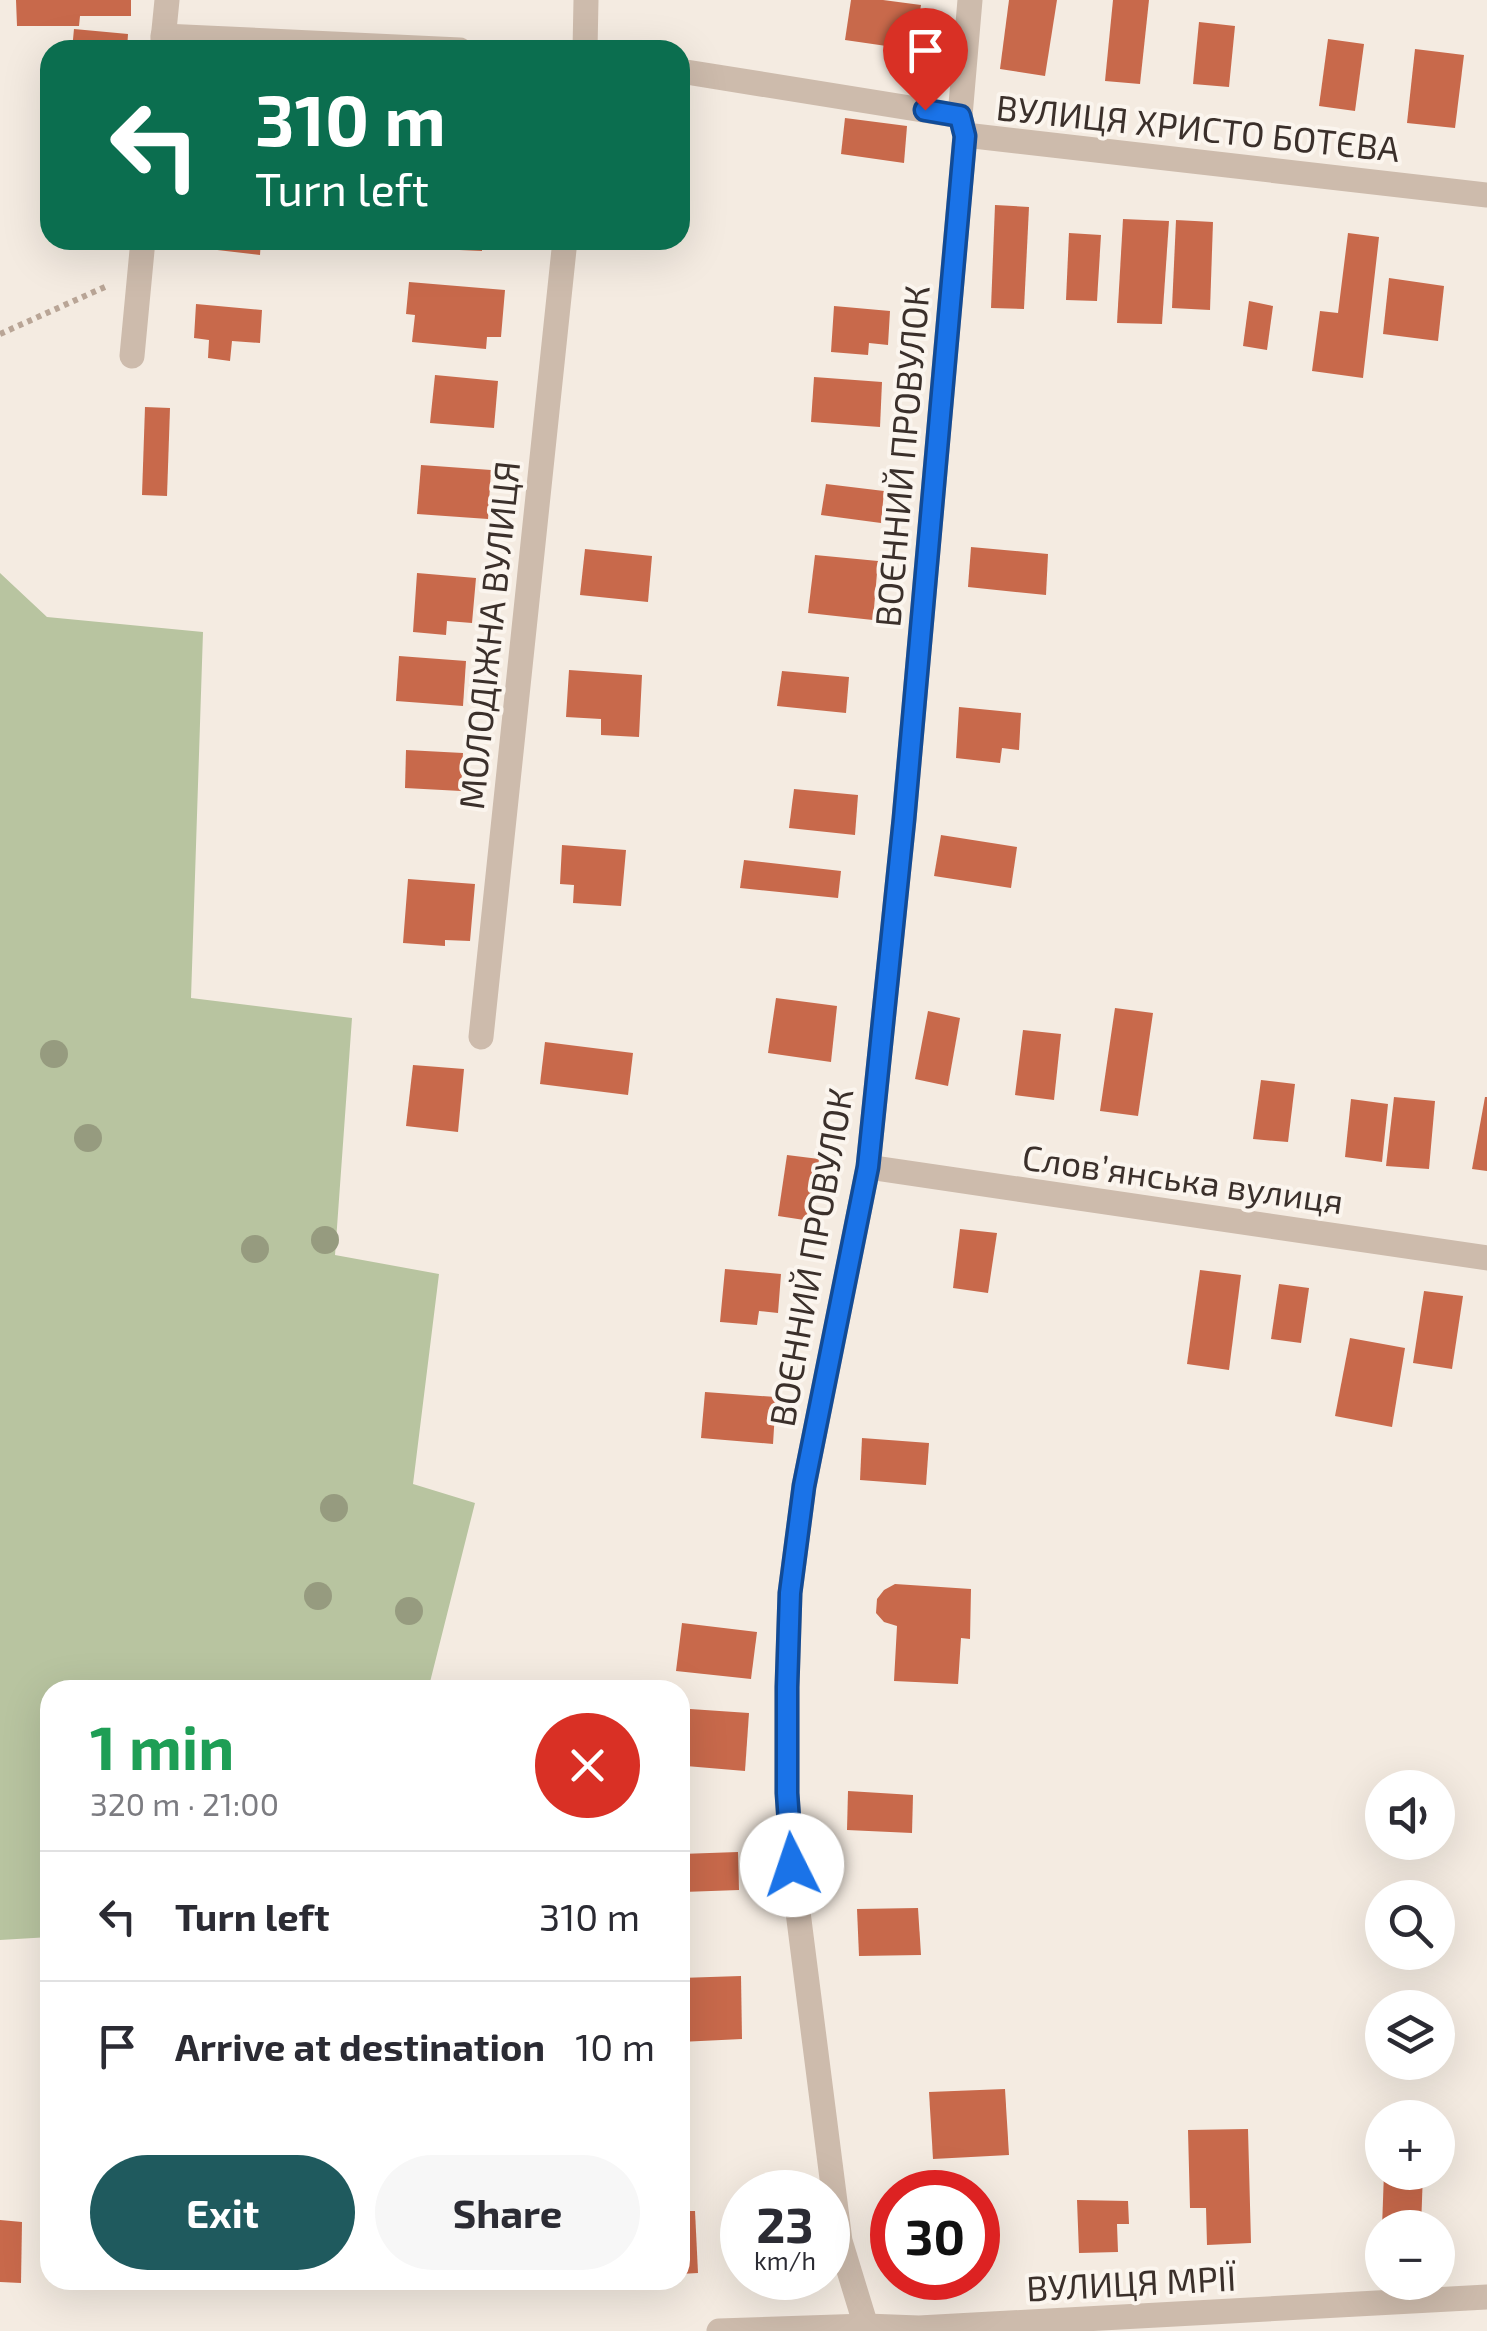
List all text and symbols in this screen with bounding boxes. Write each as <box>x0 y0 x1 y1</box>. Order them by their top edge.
pin <box>883 8 968 111</box>
icon: arrive <box>898 23 953 78</box>
text: 310 m <box>255 76 446 160</box>
icon: left <box>90 80 220 210</box>
street label: ВУЛИЦЯ ХРИСТО БОТЄВА <box>994 85 1402 169</box>
text: Turn left <box>255 161 429 215</box>
street label: ВОЄННИЙ ПРОВУЛОК <box>865 283 937 629</box>
street label: МОЛОДІЖНА ВУЛИЦЯ <box>449 459 527 811</box>
street label: ВОЄННИЙ ПРОВУЛОК <box>760 1085 860 1429</box>
street label: Словʼянська вулиця <box>1020 1135 1346 1222</box>
text: 1 min <box>90 1710 234 1782</box>
button: close <box>535 1713 640 1818</box>
map controls <box>1365 1770 1455 2300</box>
button: sound <box>1365 1770 1455 1860</box>
text: 320 m · 21:00 <box>90 1784 279 1822</box>
position arrow <box>740 1813 844 1917</box>
button: search <box>1365 1880 1455 1970</box>
icon: left <box>90 1889 145 1944</box>
text: Turn left <box>175 1893 330 1939</box>
text: 310 m <box>539 1893 640 1939</box>
button: layers <box>1365 1990 1455 2080</box>
icon: arrive <box>90 2019 145 2074</box>
text: Arrive at destination <box>175 2023 545 2069</box>
text: 10 m <box>575 2023 655 2069</box>
button: + <box>1365 2100 1455 2190</box>
button: Exit <box>90 2155 355 2270</box>
button: Share <box>375 2155 640 2270</box>
speed limit sign: 30 <box>870 2170 1000 2300</box>
text: 23 <box>756 2193 814 2253</box>
button: − <box>1365 2210 1455 2300</box>
text: km/h <box>754 2245 816 2275</box>
street label: ВУЛИЦЯ МРІЇ <box>1025 2256 1237 2308</box>

